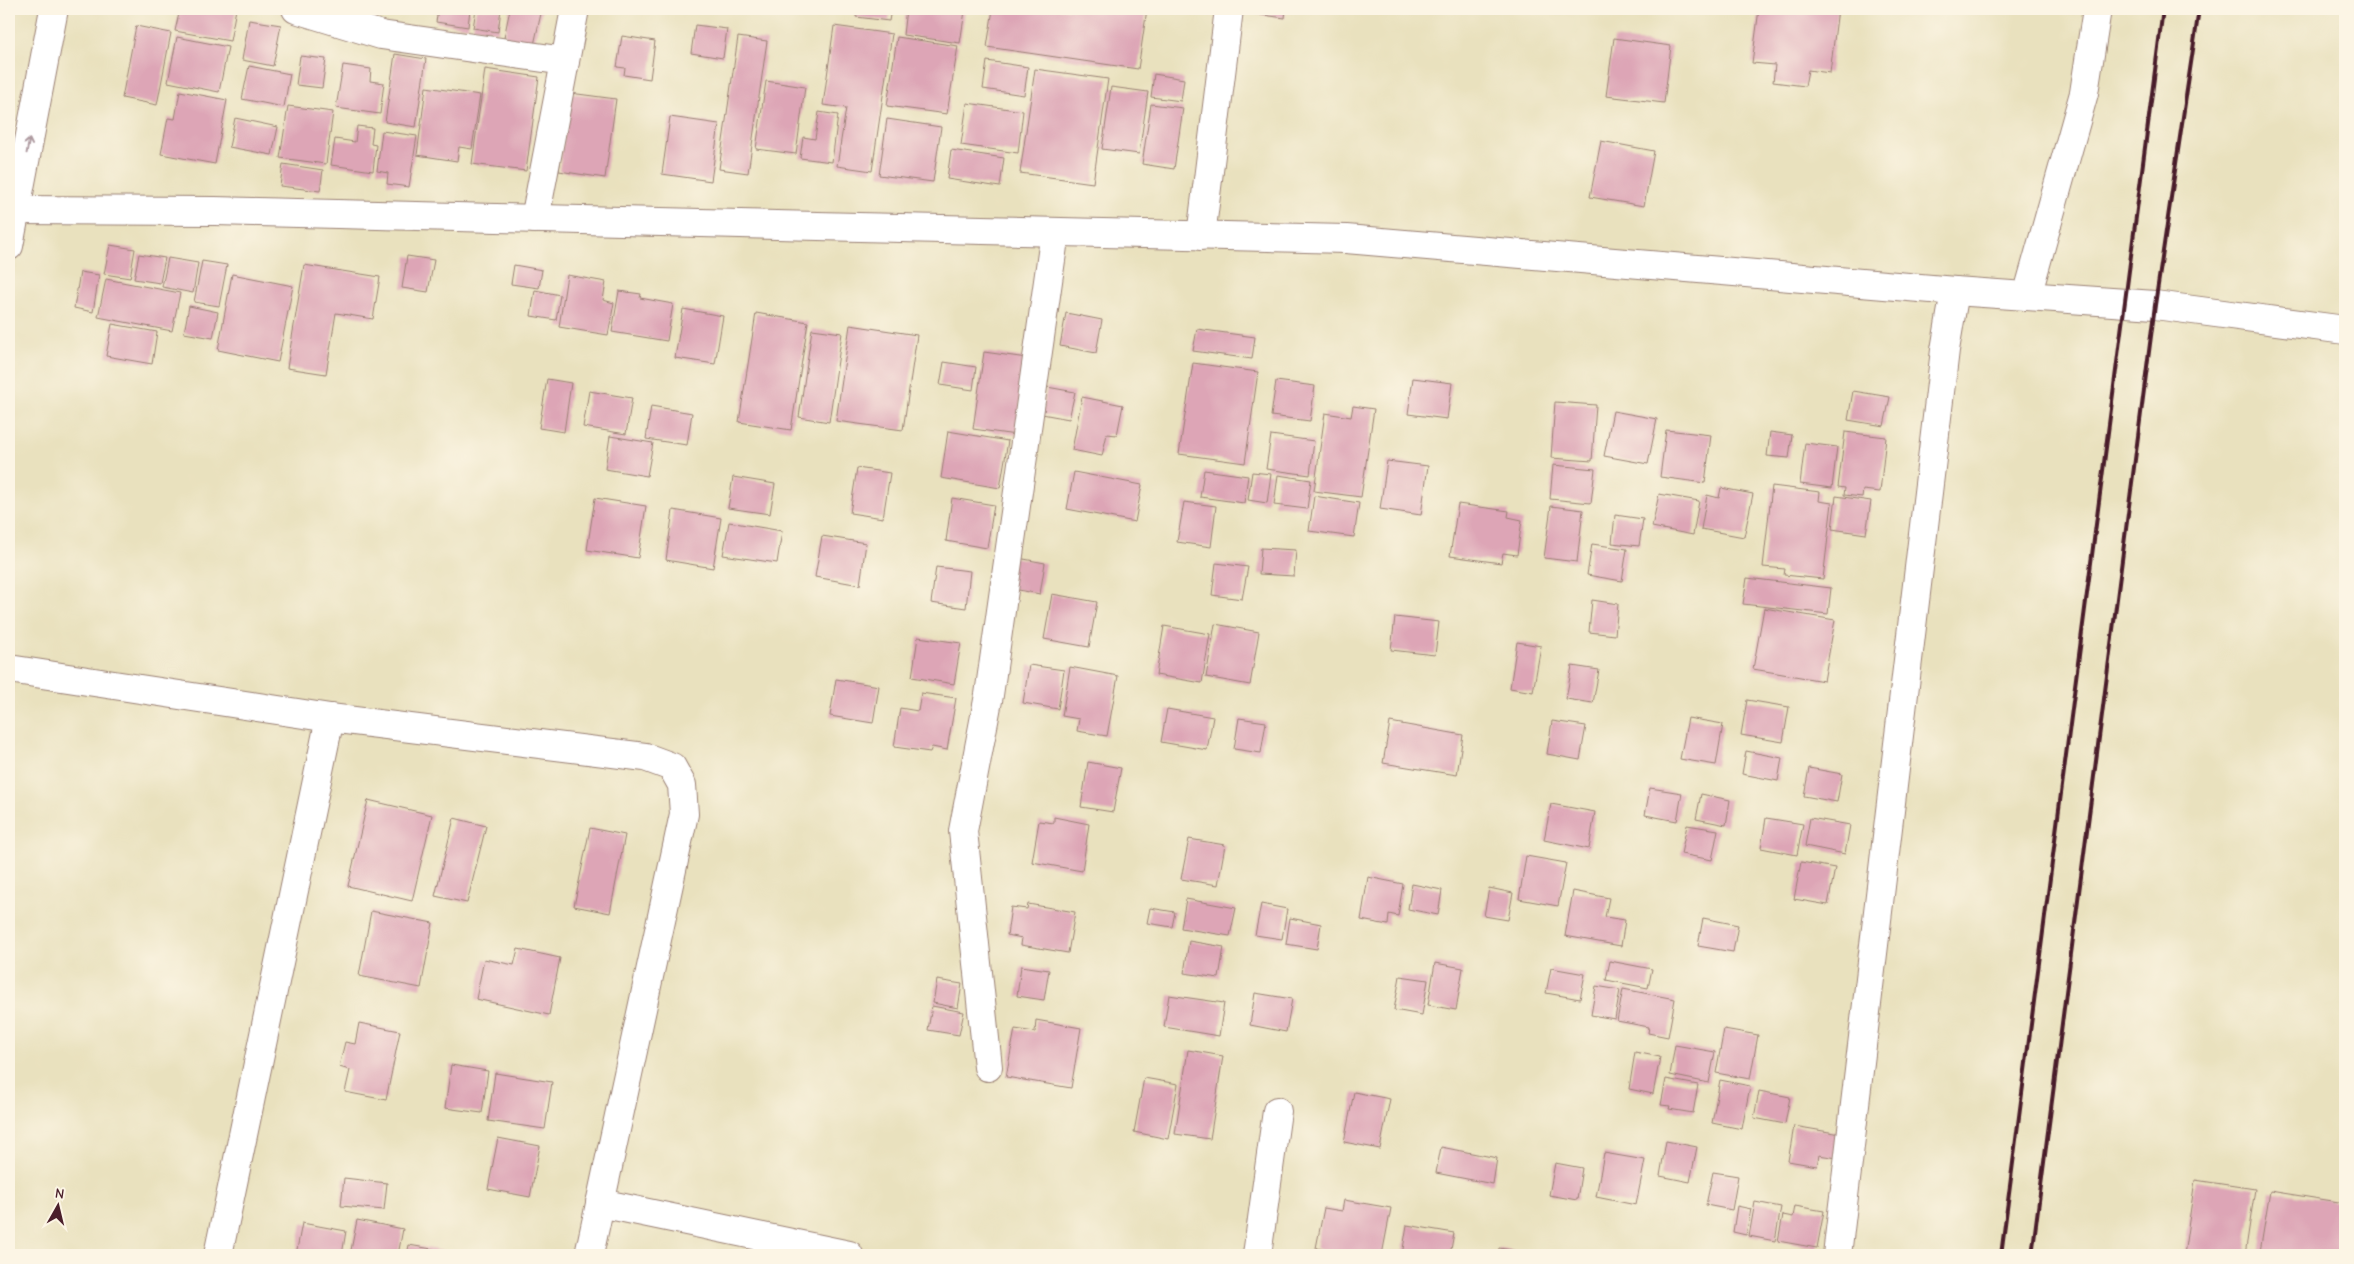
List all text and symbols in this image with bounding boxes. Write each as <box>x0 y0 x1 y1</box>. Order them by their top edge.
one-way arrow <box>23 139 33 155</box>
north arrow <box>32 1182 82 1232</box>
text: N <box>54 1185 65 1203</box>

